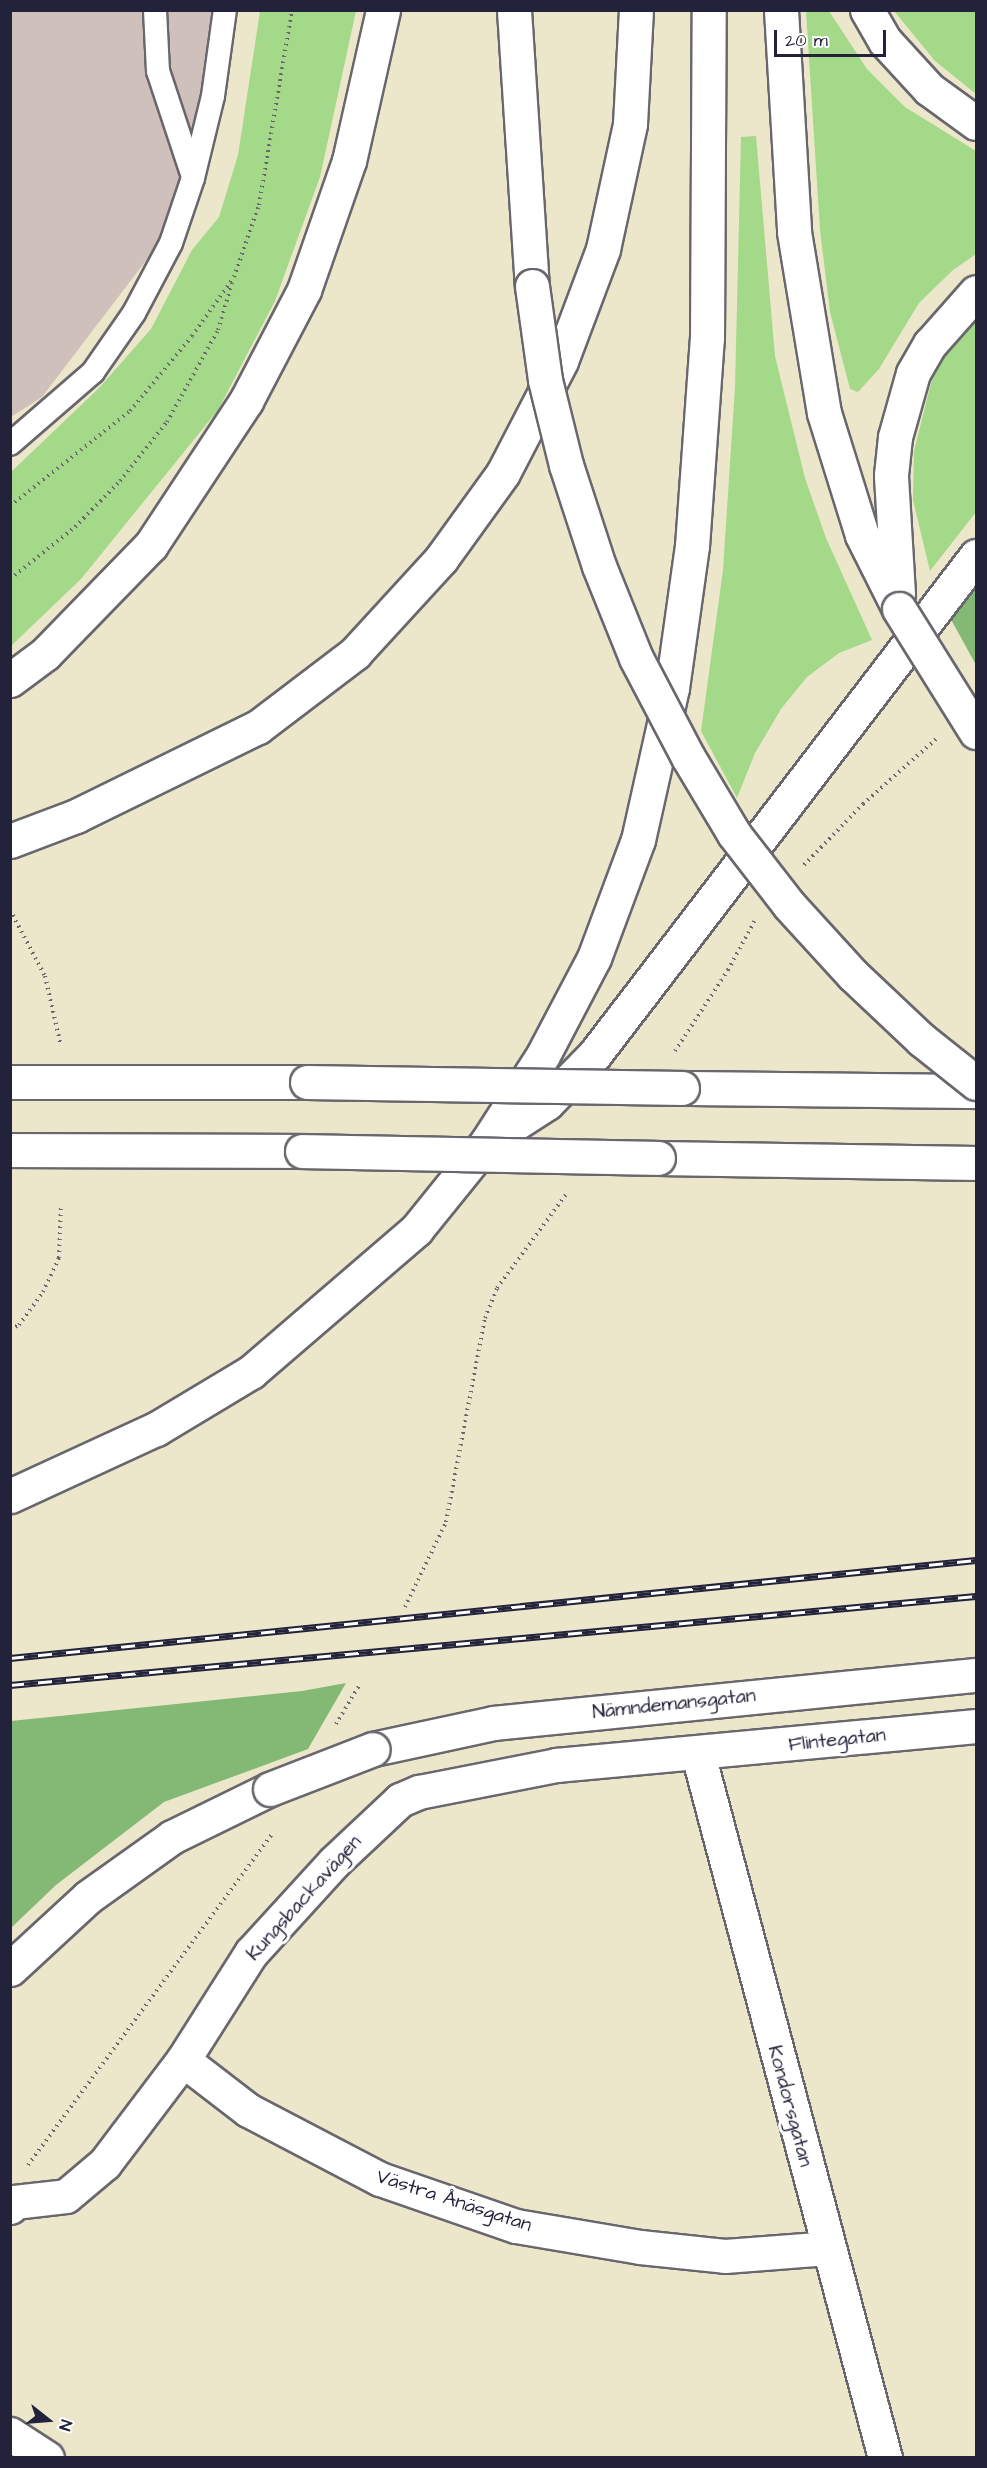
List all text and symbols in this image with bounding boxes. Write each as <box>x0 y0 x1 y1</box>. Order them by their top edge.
scale bar <box>777 18 890 56</box>
text: 20 m <box>785 28 828 53</box>
street label: Nämndemansgatan <box>591 1684 757 1724</box>
street label: Flintegatan <box>787 1723 887 1757</box>
street label: Kungsbackavägen <box>241 1830 367 1966</box>
street label: Kondorsgatan <box>762 2043 818 2169</box>
street label: Västra Ånäsgatan <box>373 2165 535 2237</box>
north arrow <box>18 2390 78 2450</box>
text: N <box>53 2417 77 2433</box>

